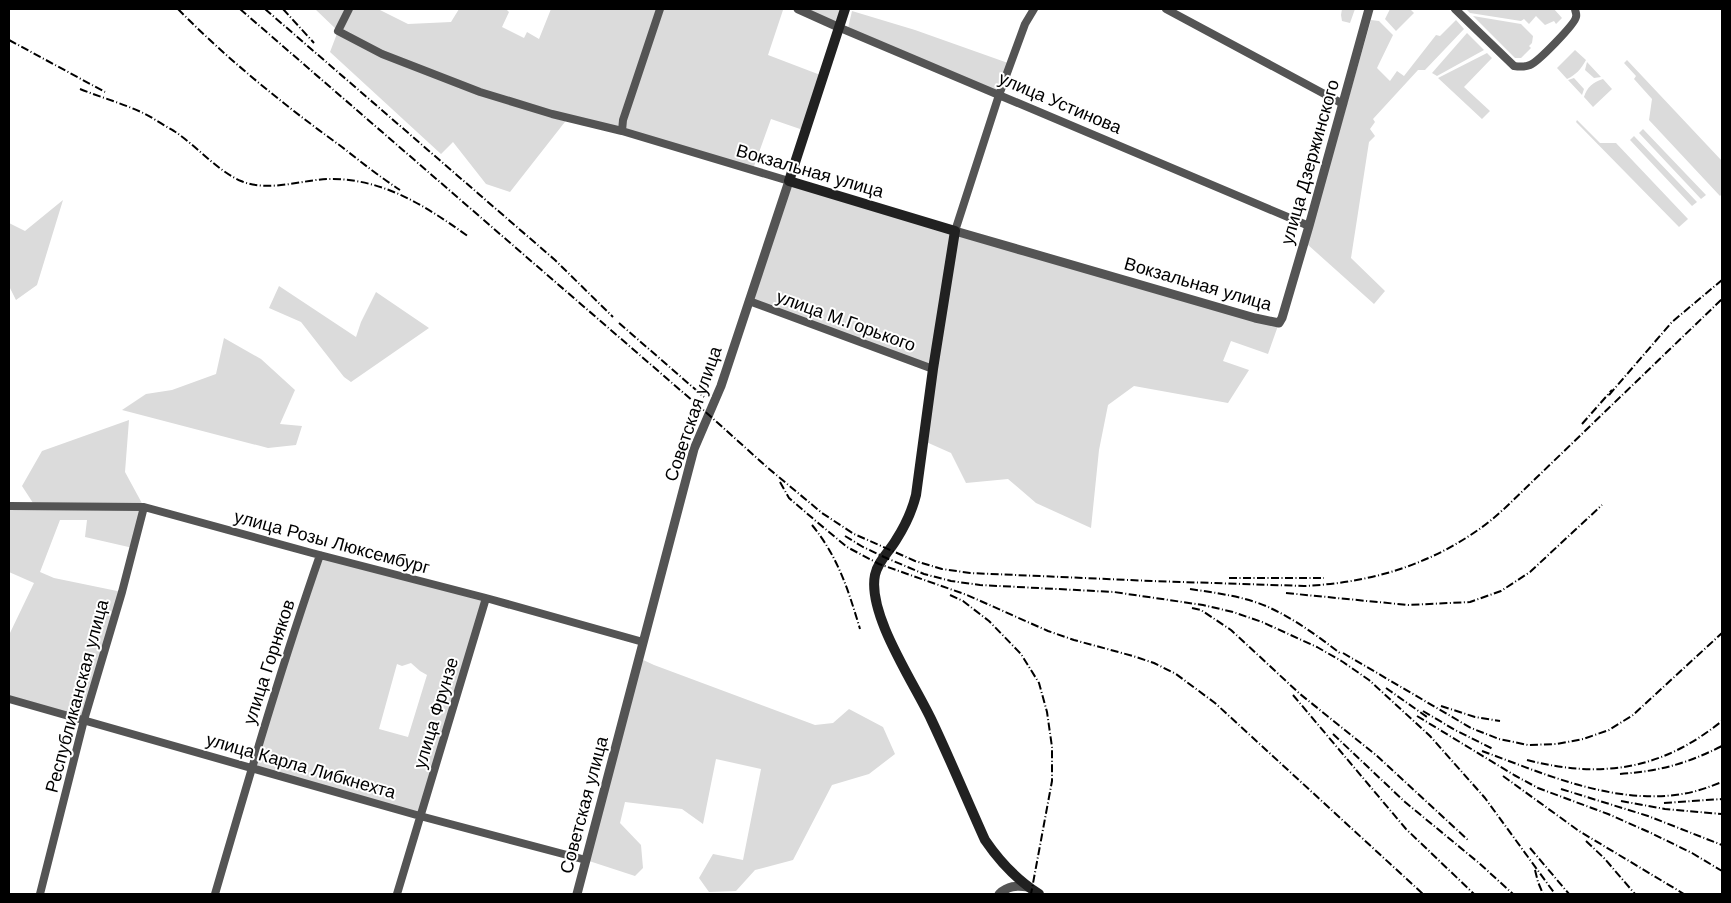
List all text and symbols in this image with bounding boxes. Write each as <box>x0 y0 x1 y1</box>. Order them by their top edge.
street label: улица Устинова <box>996 68 1125 138</box>
street label: улица Дзержинского <box>1277 77 1343 247</box>
street label: Вокзальная улица <box>734 140 887 202</box>
street label: Вокзальная улица <box>1122 253 1275 315</box>
street label: улица М.Горького <box>774 287 918 355</box>
street label: Советская улица <box>661 343 726 484</box>
street label: улица Розы Люксембург <box>232 506 432 578</box>
street label: Республиканская улица <box>42 596 113 795</box>
street label: улица Горняков <box>239 597 299 727</box>
street label: улица Фрунзе <box>410 655 462 771</box>
street label: улица Карла Либкнехта <box>204 729 399 803</box>
street label: Советская улица <box>556 733 612 876</box>

